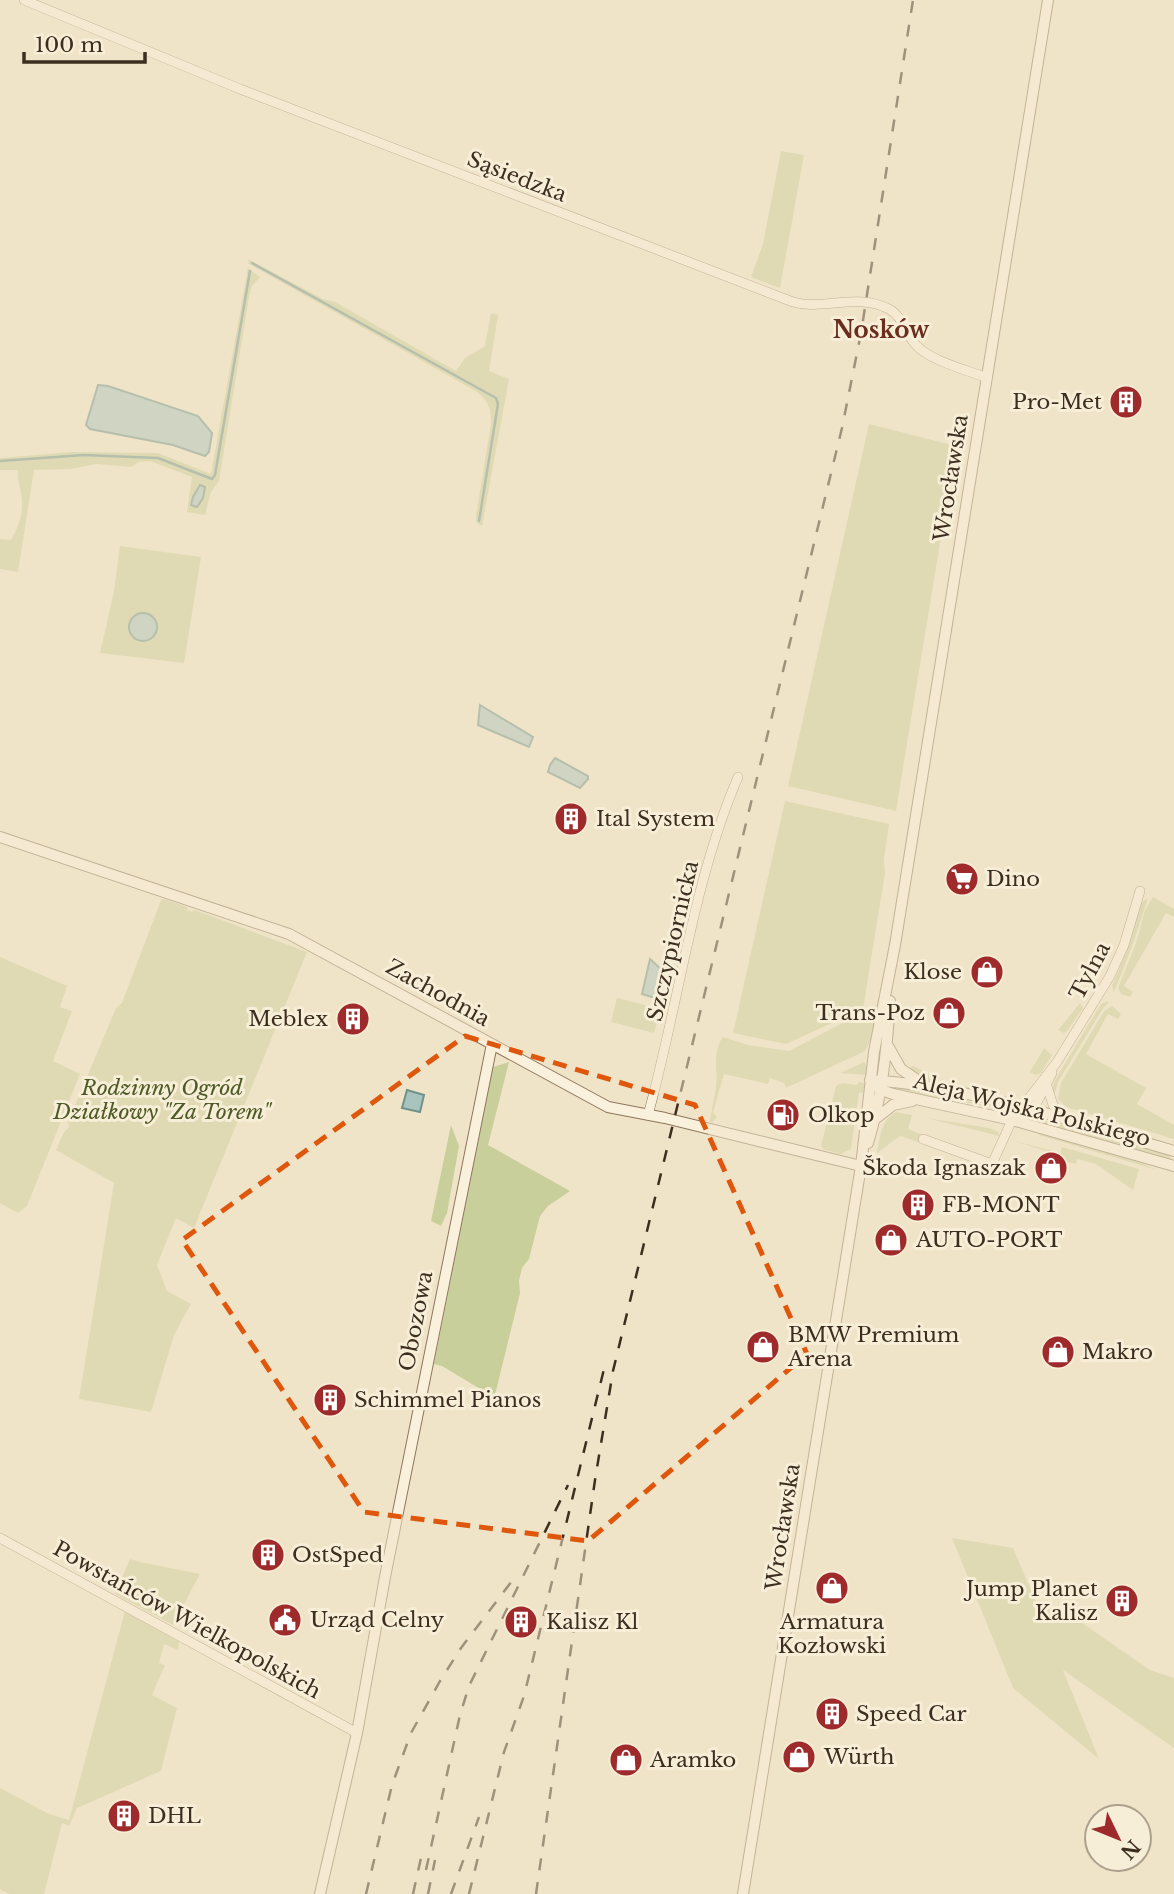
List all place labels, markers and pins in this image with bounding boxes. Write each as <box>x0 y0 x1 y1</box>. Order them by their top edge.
building icon: Pro-Met <box>1107 383 1145 421</box>
place label: Pro-Met <box>1012 389 1102 415</box>
building icon: Ital System <box>552 800 590 838</box>
place label: Ital System <box>596 806 716 832</box>
supermarket icon: Dino <box>943 860 981 898</box>
place label: Dino <box>986 866 1040 892</box>
shop icon: Klose <box>968 953 1006 991</box>
place label: Klose <box>904 959 962 985</box>
shop icon: Trans-Poz <box>930 994 968 1032</box>
building icon: Meblex <box>334 1000 372 1038</box>
place label: Trans-Poz <box>815 1000 925 1026</box>
place label: Meblex <box>248 1006 328 1032</box>
fuel station icon: Olkop <box>764 1096 802 1134</box>
place label: Olkop <box>808 1102 875 1128</box>
shop icon: Škoda Ignaszak <box>1032 1149 1070 1187</box>
place label: Škoda Ignaszak <box>862 1155 1026 1181</box>
building icon: FB-MONT <box>899 1186 937 1224</box>
place label: FB-MONT <box>942 1192 1060 1218</box>
shop icon: AUTO-PORT <box>872 1221 910 1259</box>
place label: AUTO-PORT <box>915 1227 1063 1253</box>
place label: BMW Premium Arena <box>787 1322 960 1372</box>
shop icon: BMW Premium Arena <box>744 1328 782 1366</box>
shop icon: Makro <box>1039 1333 1077 1371</box>
place label: Makro <box>1082 1339 1153 1365</box>
building icon: Schimmel Pianos <box>311 1381 349 1419</box>
place label: Schimmel Pianos <box>354 1387 541 1413</box>
building icon: OstSped <box>249 1536 287 1574</box>
place label: OstSped <box>292 1542 383 1568</box>
shop icon: Armatura Kozłowski <box>813 1569 851 1607</box>
place label: Jump Planet Kalisz <box>963 1576 1098 1626</box>
building icon: Jump Planet Kalisz <box>1103 1582 1141 1620</box>
public building icon: Urząd Celny <box>266 1601 304 1639</box>
building icon: Kalisz Kl <box>502 1603 540 1641</box>
place label: Urząd Celny <box>310 1607 445 1633</box>
place label: Kalisz Kl <box>546 1609 639 1635</box>
place label: Armatura Kozłowski <box>778 1609 886 1659</box>
building icon: Speed Car <box>813 1695 851 1733</box>
place label: Speed Car <box>856 1701 966 1727</box>
shop icon: Würth <box>780 1738 818 1776</box>
shop icon: Aramko <box>607 1741 645 1779</box>
place label: Würth <box>823 1744 895 1770</box>
place label: Aramko <box>649 1747 736 1773</box>
building icon: DHL <box>105 1797 143 1835</box>
place label: DHL <box>148 1803 201 1829</box>

